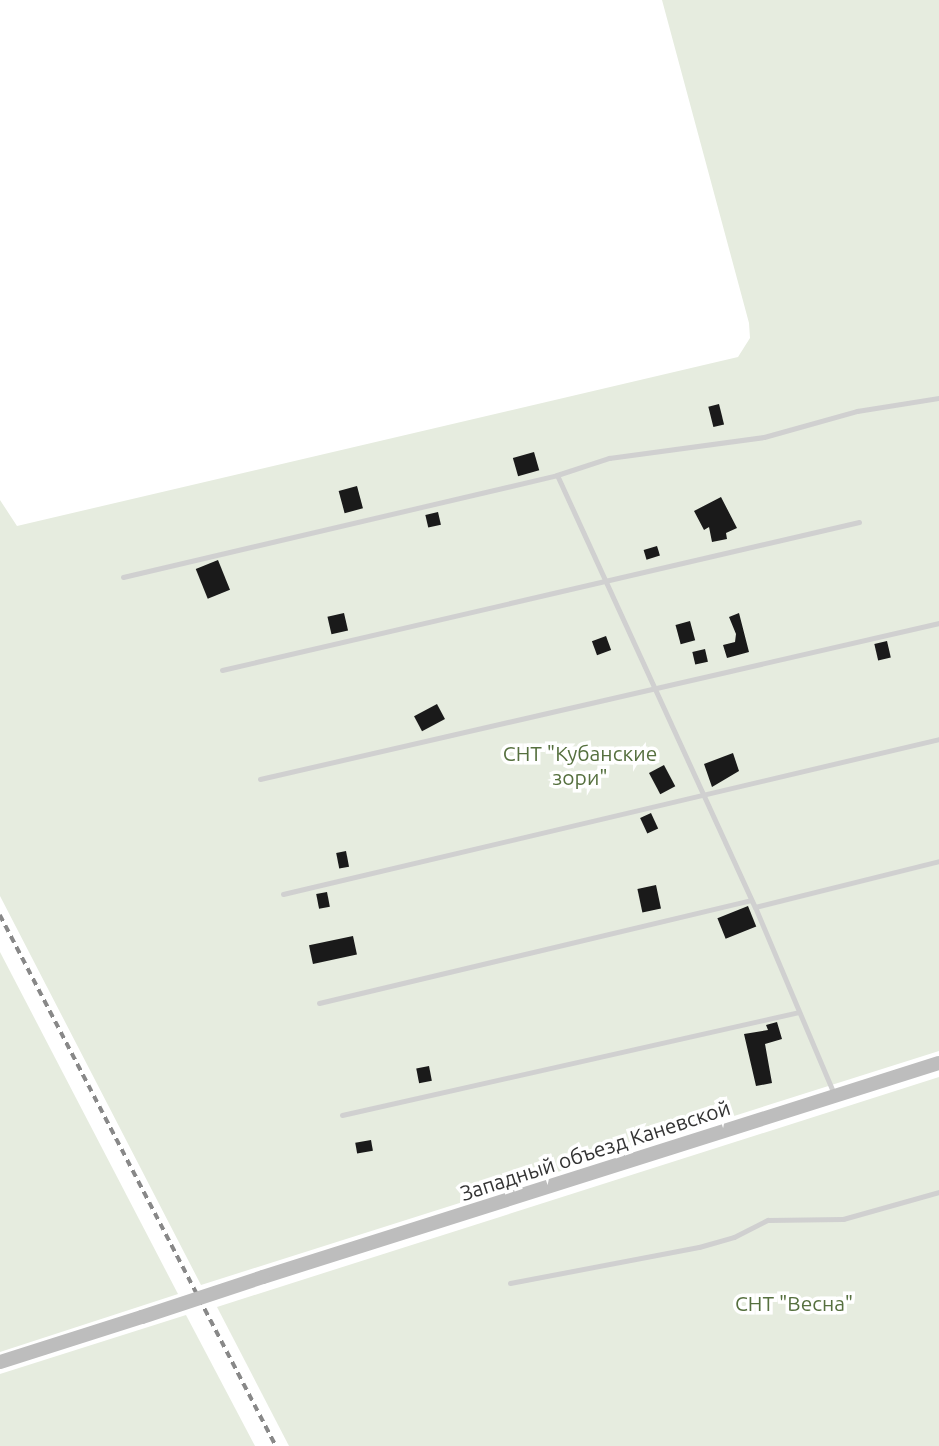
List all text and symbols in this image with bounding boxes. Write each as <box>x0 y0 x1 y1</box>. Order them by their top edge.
park label: СНТ "Кубанские зори" <box>503 740 657 790</box>
street label: Западный объезд Каневской <box>457 1094 733 1206</box>
park label: СНТ "Весна" <box>735 1290 853 1316</box>

